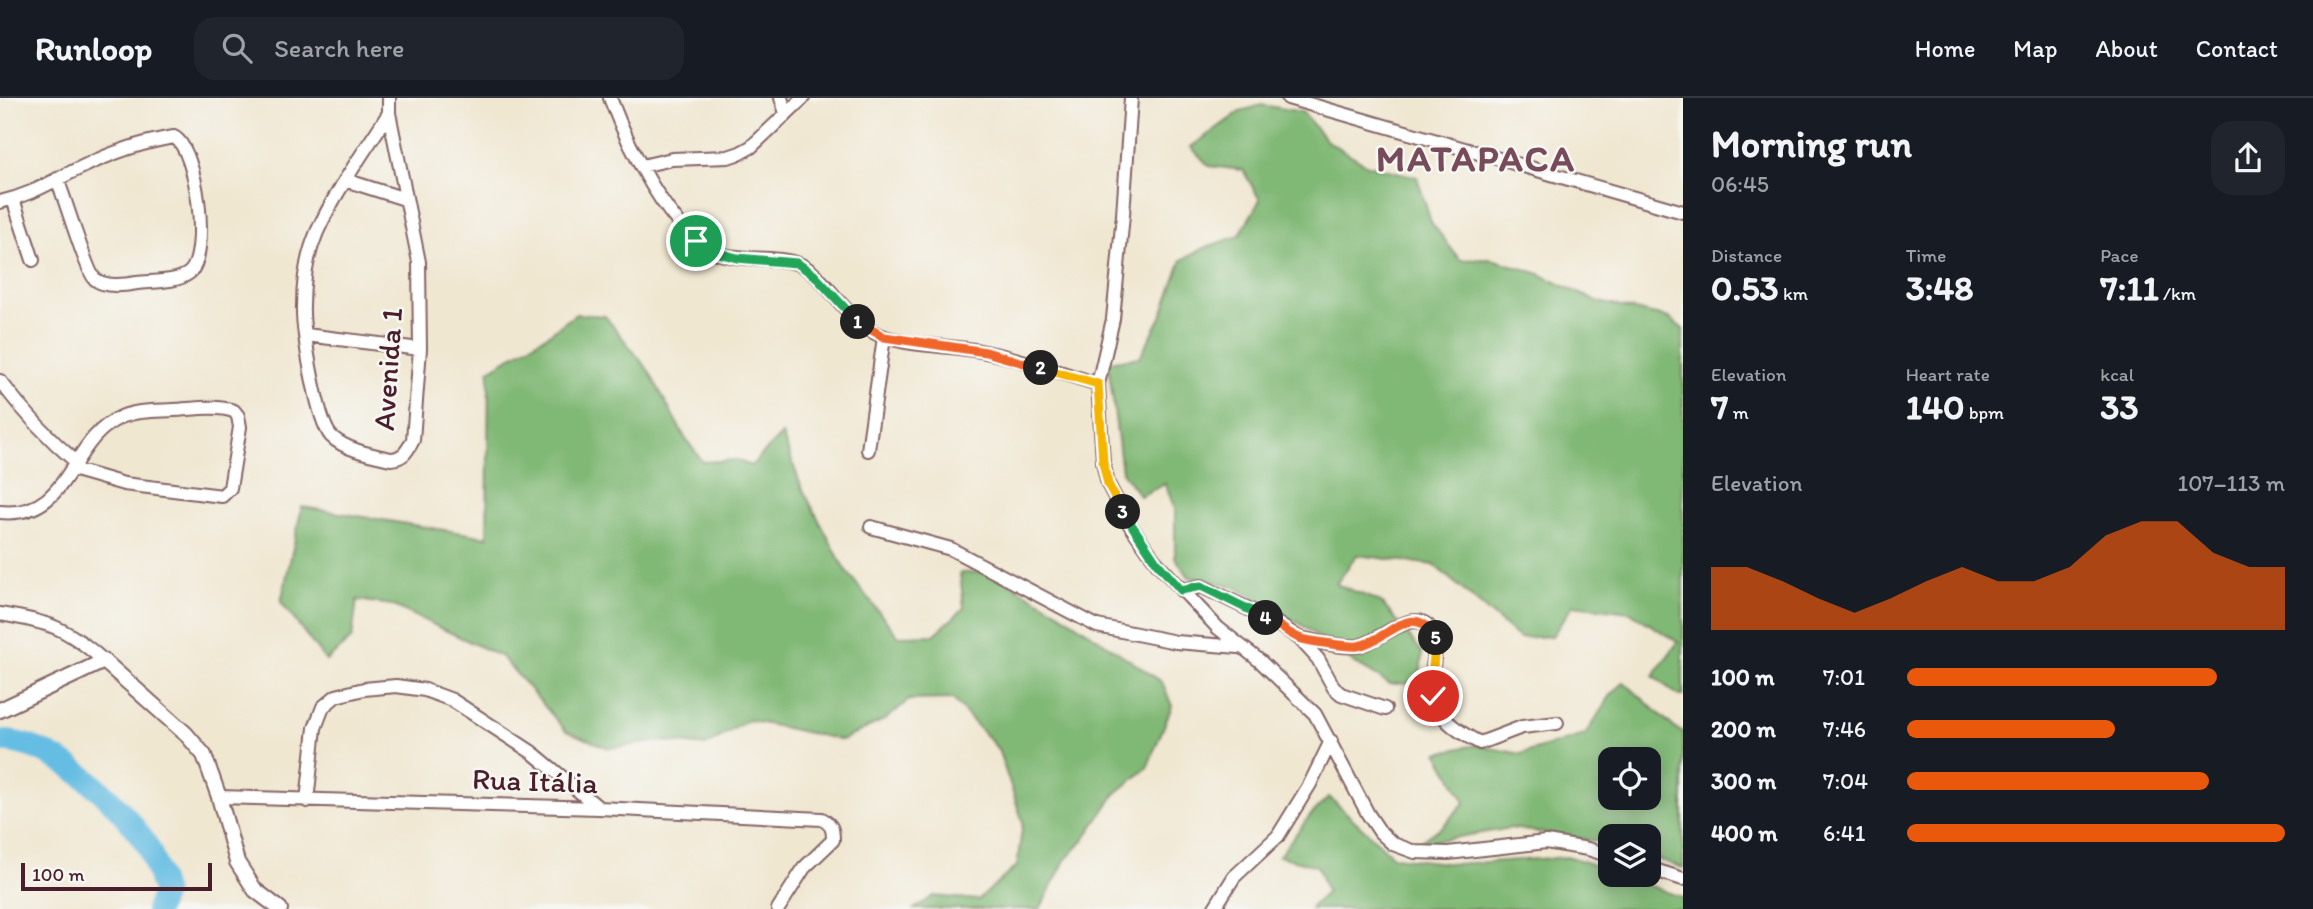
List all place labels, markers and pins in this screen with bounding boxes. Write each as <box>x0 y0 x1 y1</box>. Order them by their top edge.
pin <box>666 211 726 271</box>
pin: 1 <box>840 304 876 340</box>
pin: 2 <box>1024 350 1058 386</box>
pin: 3 <box>1106 494 1140 530</box>
pin: 4 <box>1248 601 1284 636</box>
pin: 5 <box>1418 620 1454 656</box>
pin <box>1403 666 1463 726</box>

